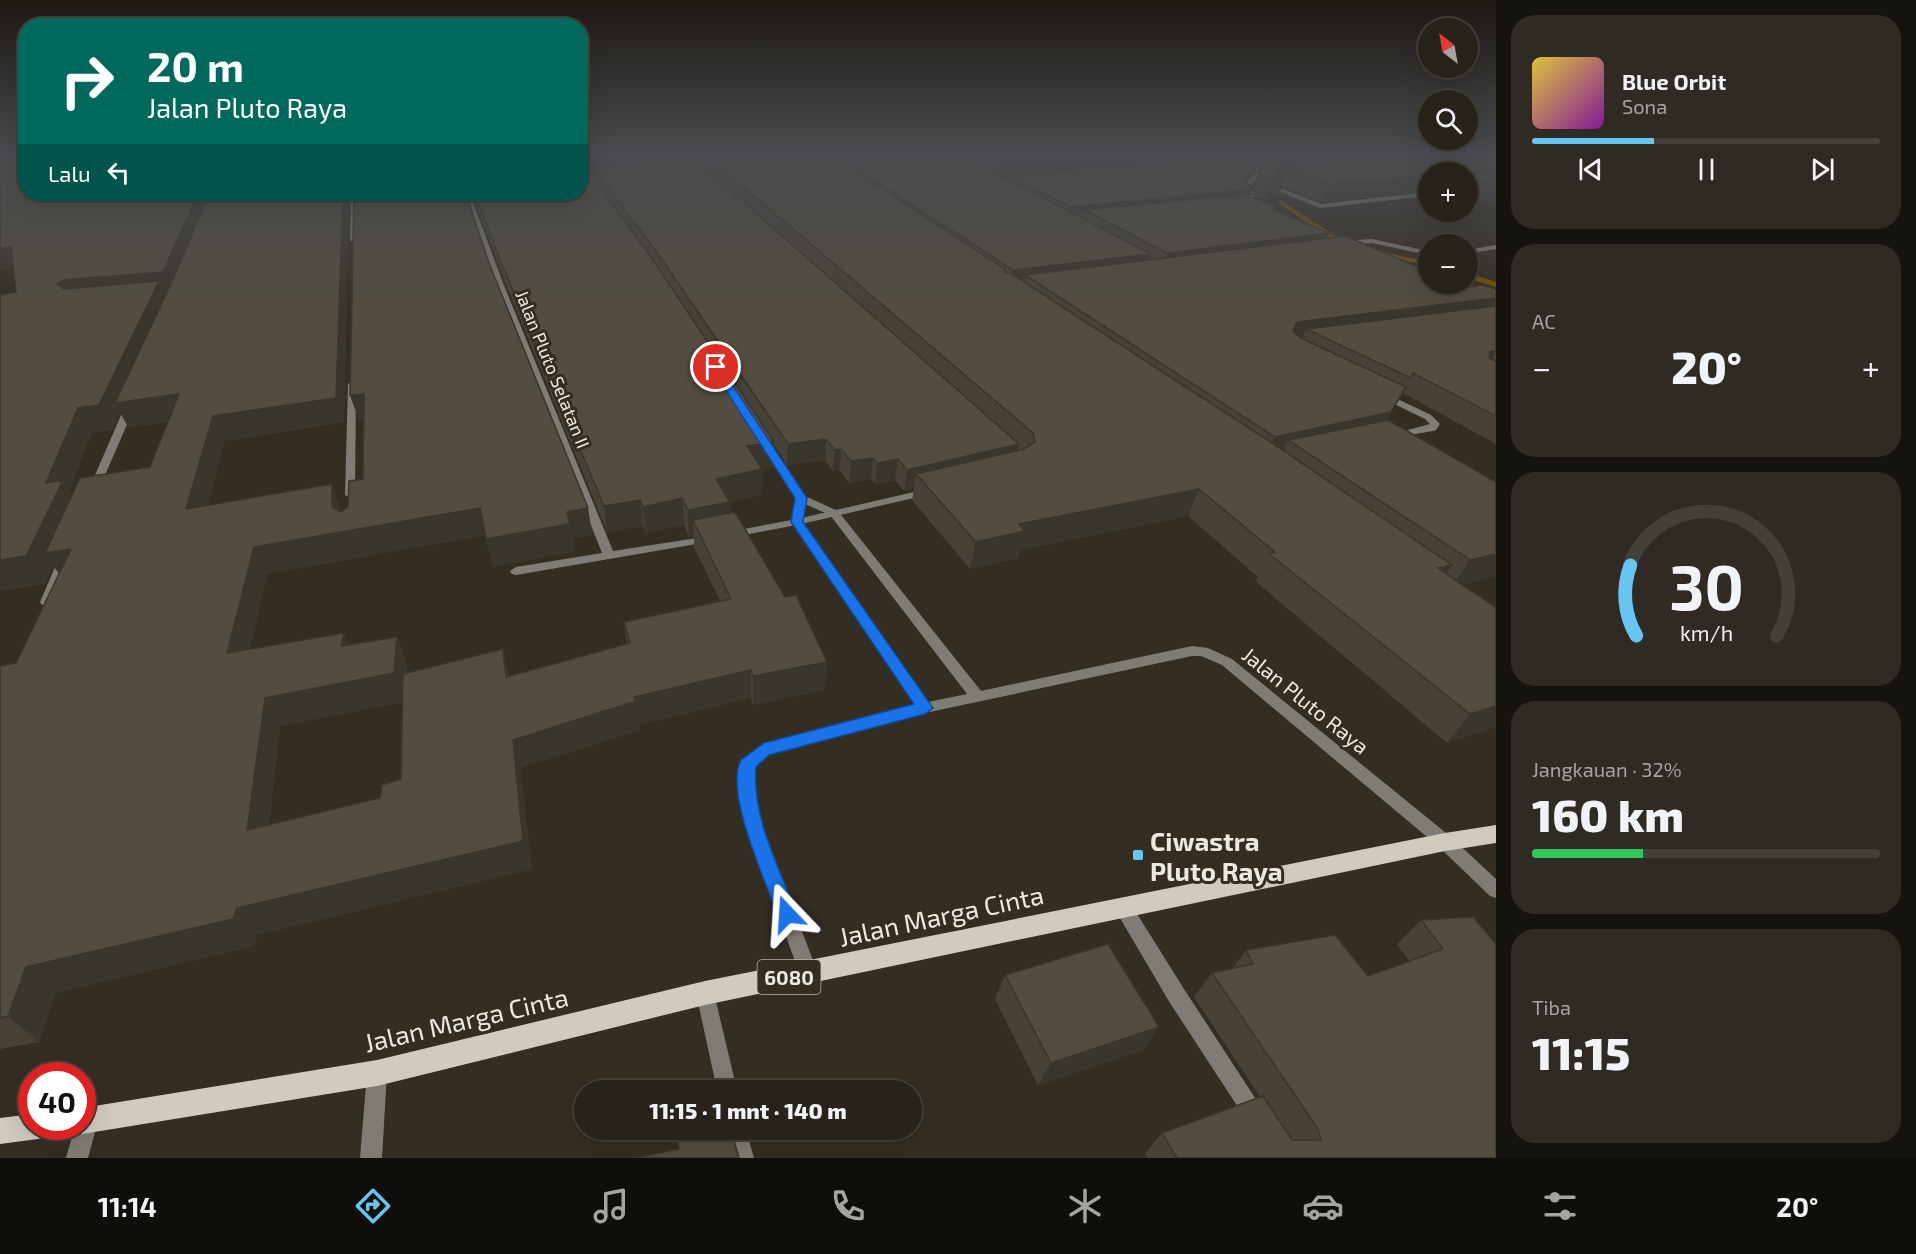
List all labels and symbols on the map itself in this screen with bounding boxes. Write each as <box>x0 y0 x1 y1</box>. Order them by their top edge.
north arrow <box>1418 18 1478 78</box>
street label: Jalan Pluto Selatan II <box>511 287 595 451</box>
pin <box>690 341 741 392</box>
street label: Jalan Pluto Raya <box>1238 641 1374 759</box>
place label: Ciwastra Pluto Raya <box>1150 825 1283 887</box>
marker: Ciwastra Pluto Raya <box>1131 848 1145 862</box>
street label: Jalan Marga Cinta <box>836 878 1046 952</box>
position arrow <box>755 882 819 946</box>
road number: 6080 <box>758 960 820 994</box>
street label: Jalan Marga Cinta <box>361 980 571 1058</box>
speed limit sign: 40 <box>18 1062 96 1140</box>

